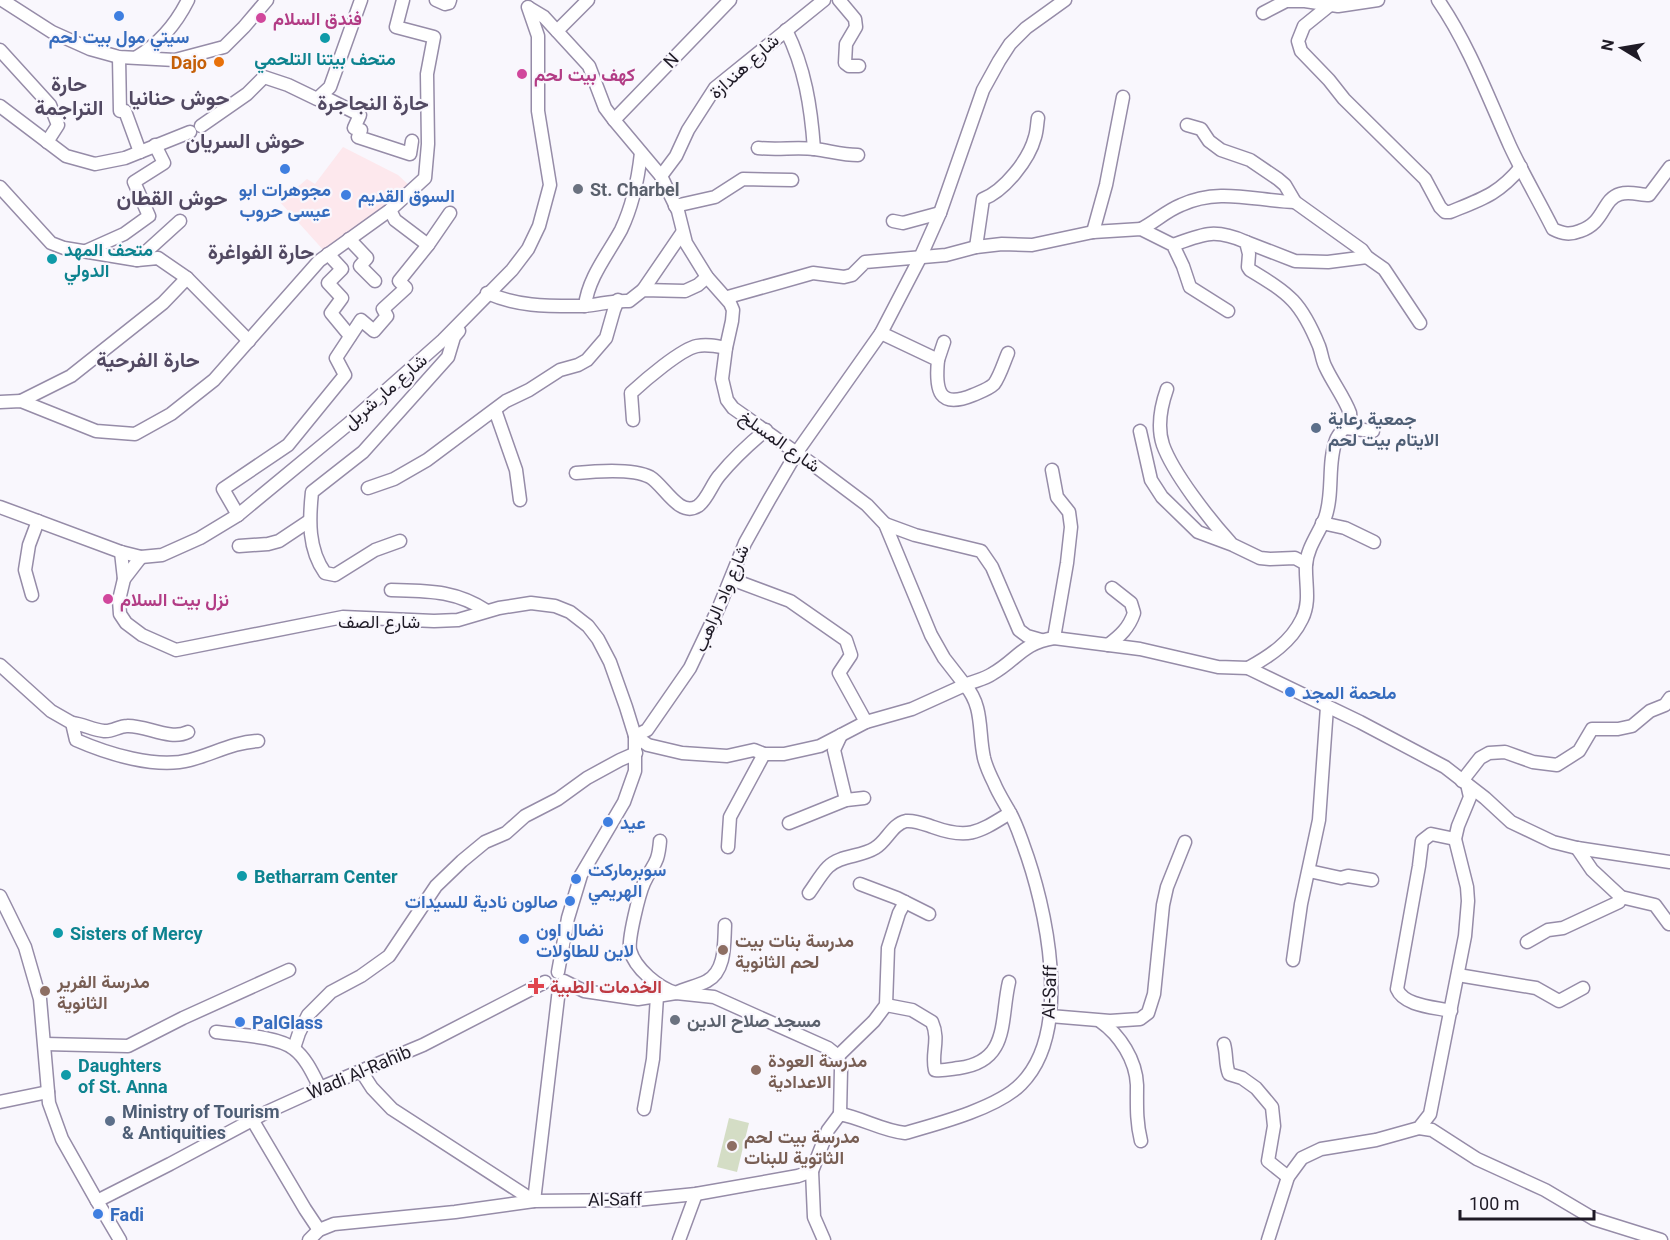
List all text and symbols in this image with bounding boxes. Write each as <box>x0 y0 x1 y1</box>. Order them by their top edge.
place label: فندق السلام <box>273 8 362 31</box>
marker: سيتي مول بيت لحم <box>112 9 126 23</box>
marker: فندق السلام <box>254 11 268 25</box>
north arrow <box>1592 18 1652 78</box>
place label: سيتي مول بيت لحم <box>49 26 189 52</box>
street label: شارع هندازة <box>705 29 784 104</box>
marker: متحف بيتنا التلحمي <box>318 31 332 45</box>
text: N <box>1597 38 1618 53</box>
place label: متحف بيتنا التلحمي <box>254 48 396 74</box>
street label: N <box>659 48 683 72</box>
place label: Dajo <box>171 52 207 73</box>
marker: Dajo <box>212 55 226 69</box>
place label: كهف بيت لحم <box>534 64 635 87</box>
marker: كهف بيت لحم <box>515 67 529 81</box>
district label: حارة التراجمة <box>34 72 104 121</box>
district label: حوش حنانيا <box>129 86 229 111</box>
district label: حارة النجاجرة <box>317 91 429 116</box>
district label: حوش السريان <box>185 129 305 154</box>
marker: مجوهرات ابو عيسى حروب <box>278 162 292 176</box>
place label: مجوهرات ابو عيسى حروب <box>239 179 331 222</box>
place label: St. Charbel <box>590 179 680 200</box>
marker: St. Charbel <box>571 182 585 196</box>
place label: السوق القديم <box>358 185 455 208</box>
district label: حوش القطان <box>117 186 228 211</box>
marker: السوق القديم <box>339 188 353 202</box>
place label: متحف المهد الدولي <box>64 239 153 286</box>
district label: حارة الفواغرة <box>208 240 314 265</box>
marker: متحف المهد الدولي <box>45 252 59 266</box>
district label: حارة الفرحية <box>96 348 200 373</box>
street label: شارع مار شربل <box>339 349 432 434</box>
street label: شارع المسلخ <box>734 406 824 478</box>
place label: جمعية رعاية الايتام بيت لحم <box>1328 408 1439 452</box>
marker: جمعية رعاية الايتام بيت لحم <box>1309 421 1323 435</box>
street label: شارع واد الراهب <box>689 541 755 656</box>
place label: نزل بيت السلام <box>120 589 229 612</box>
marker: نزل بيت السلام <box>101 592 115 606</box>
street label: شارع الصف <box>338 611 420 634</box>
place label: ملحمة المجد <box>1302 682 1397 704</box>
marker: ملحمة المجد <box>1283 685 1297 699</box>
place label: عيد <box>620 812 646 834</box>
marker: عيد <box>601 815 615 829</box>
place label: سوبرماركت الهريمي <box>588 859 666 906</box>
place label: Betharram Center <box>254 866 398 887</box>
marker: Betharram Center <box>235 869 249 883</box>
marker: سوبرماركت الهريمي <box>569 872 583 886</box>
place label: صالون نادية للسيدات <box>405 891 558 913</box>
marker: صالون نادية للسيدات <box>563 894 577 908</box>
place label: نضال اون لاين للطاولات <box>536 919 634 962</box>
place label: Sisters of Mercy <box>70 923 204 944</box>
marker: Sisters of Mercy <box>51 926 65 940</box>
place label: مدرسة بنات بيت لحم الثانوية <box>735 930 854 974</box>
marker: نضال اون لاين للطاولات <box>517 932 531 946</box>
marker: مدرسة بنات بيت لحم الثانوية <box>716 943 730 957</box>
street label: Al-Saff <box>1038 964 1060 1019</box>
place label: مدرسة الفرير الثانوية <box>56 971 150 1014</box>
place label: الخدمات الطبية <box>550 976 662 998</box>
marker: الخدمات الطبية <box>527 977 545 995</box>
marker: مدرسة الفرير الثانوية <box>38 984 52 998</box>
place label: مسجد صلاح الدين <box>687 1010 821 1033</box>
place label: PalGlass <box>252 1012 323 1033</box>
marker: مسجد صلاح الدين <box>668 1013 682 1027</box>
marker: PalGlass <box>233 1015 247 1029</box>
street label: Wadi Al-Rahib <box>304 1041 414 1103</box>
place label: مدرسة العودة الاعدادية <box>768 1050 868 1093</box>
place label: Daughters of St. Anna <box>78 1055 168 1097</box>
marker: مدرسة العودة الاعدادية <box>749 1063 763 1077</box>
marker: Daughters of St. Anna <box>59 1068 73 1082</box>
place label: Ministry of Tourism & Antiquities <box>122 1101 280 1143</box>
marker: Ministry of Tourism & Antiquities <box>103 1114 117 1128</box>
place label: مدرسة بيت لحم الثاتوية للبنات <box>744 1126 860 1169</box>
marker: مدرسة بيت لحم الثاتوية للبنات <box>725 1139 739 1153</box>
scale bar <box>1460 1183 1594 1221</box>
street label: Al-Saff <box>588 1188 643 1210</box>
text: 100 m <box>1469 1193 1520 1214</box>
place label: Fadi <box>110 1204 144 1225</box>
marker: Fadi <box>91 1207 105 1221</box>

